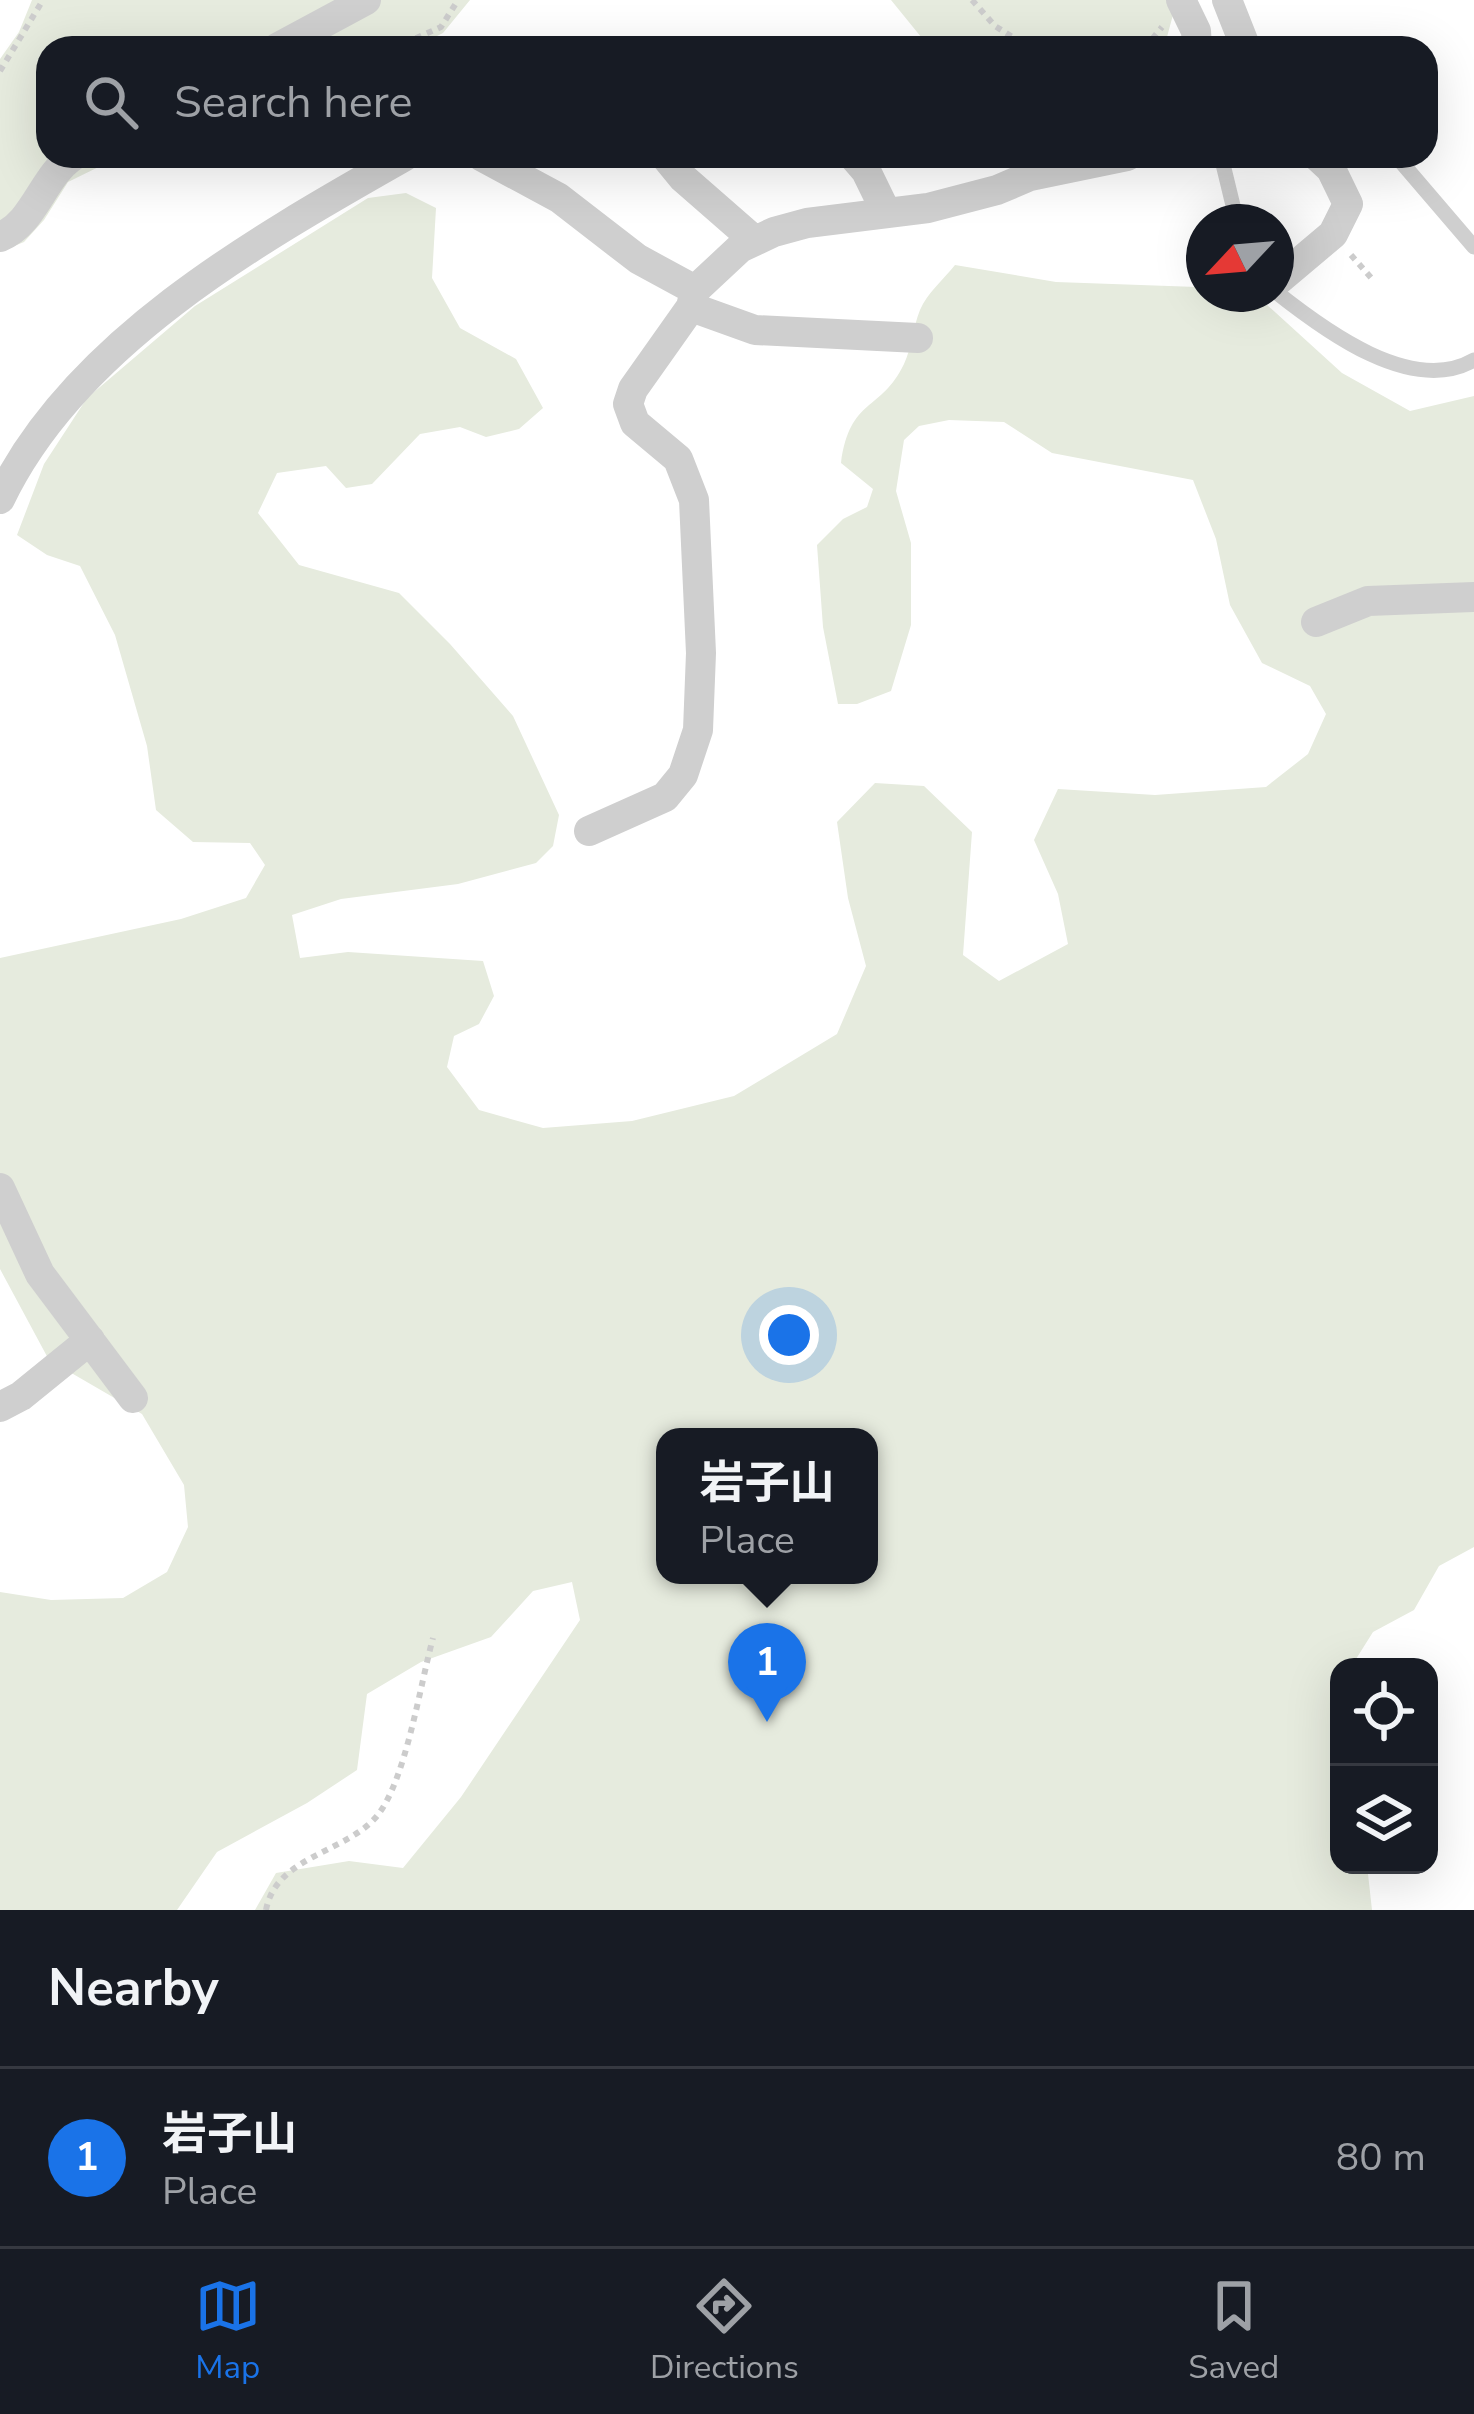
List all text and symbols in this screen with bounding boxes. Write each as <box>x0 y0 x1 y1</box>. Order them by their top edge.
search box <box>36 36 1438 168</box>
icon: search <box>78 69 144 135</box>
text: Search here <box>174 72 413 133</box>
north arrow <box>1186 204 1294 312</box>
your location <box>759 1305 819 1365</box>
popup <box>656 1428 878 1584</box>
text: 岩子山 <box>699 1453 835 1514</box>
text: Place <box>699 1514 795 1567</box>
pin: 1 <box>728 1623 806 1722</box>
map controls <box>1330 1658 1438 1874</box>
button: locate <box>1330 1658 1438 1766</box>
button: layers <box>1330 1766 1438 1874</box>
text: Nearby <box>48 1953 219 2023</box>
text: 岩子山 <box>162 2104 297 2165</box>
text: 1 <box>75 2131 99 2184</box>
text: 80 m <box>1336 2131 1426 2184</box>
text: Place <box>162 2165 257 2218</box>
tab: Map <box>195 2273 261 2390</box>
tab: Directions <box>650 2273 799 2390</box>
tab: Saved <box>1188 2273 1279 2390</box>

